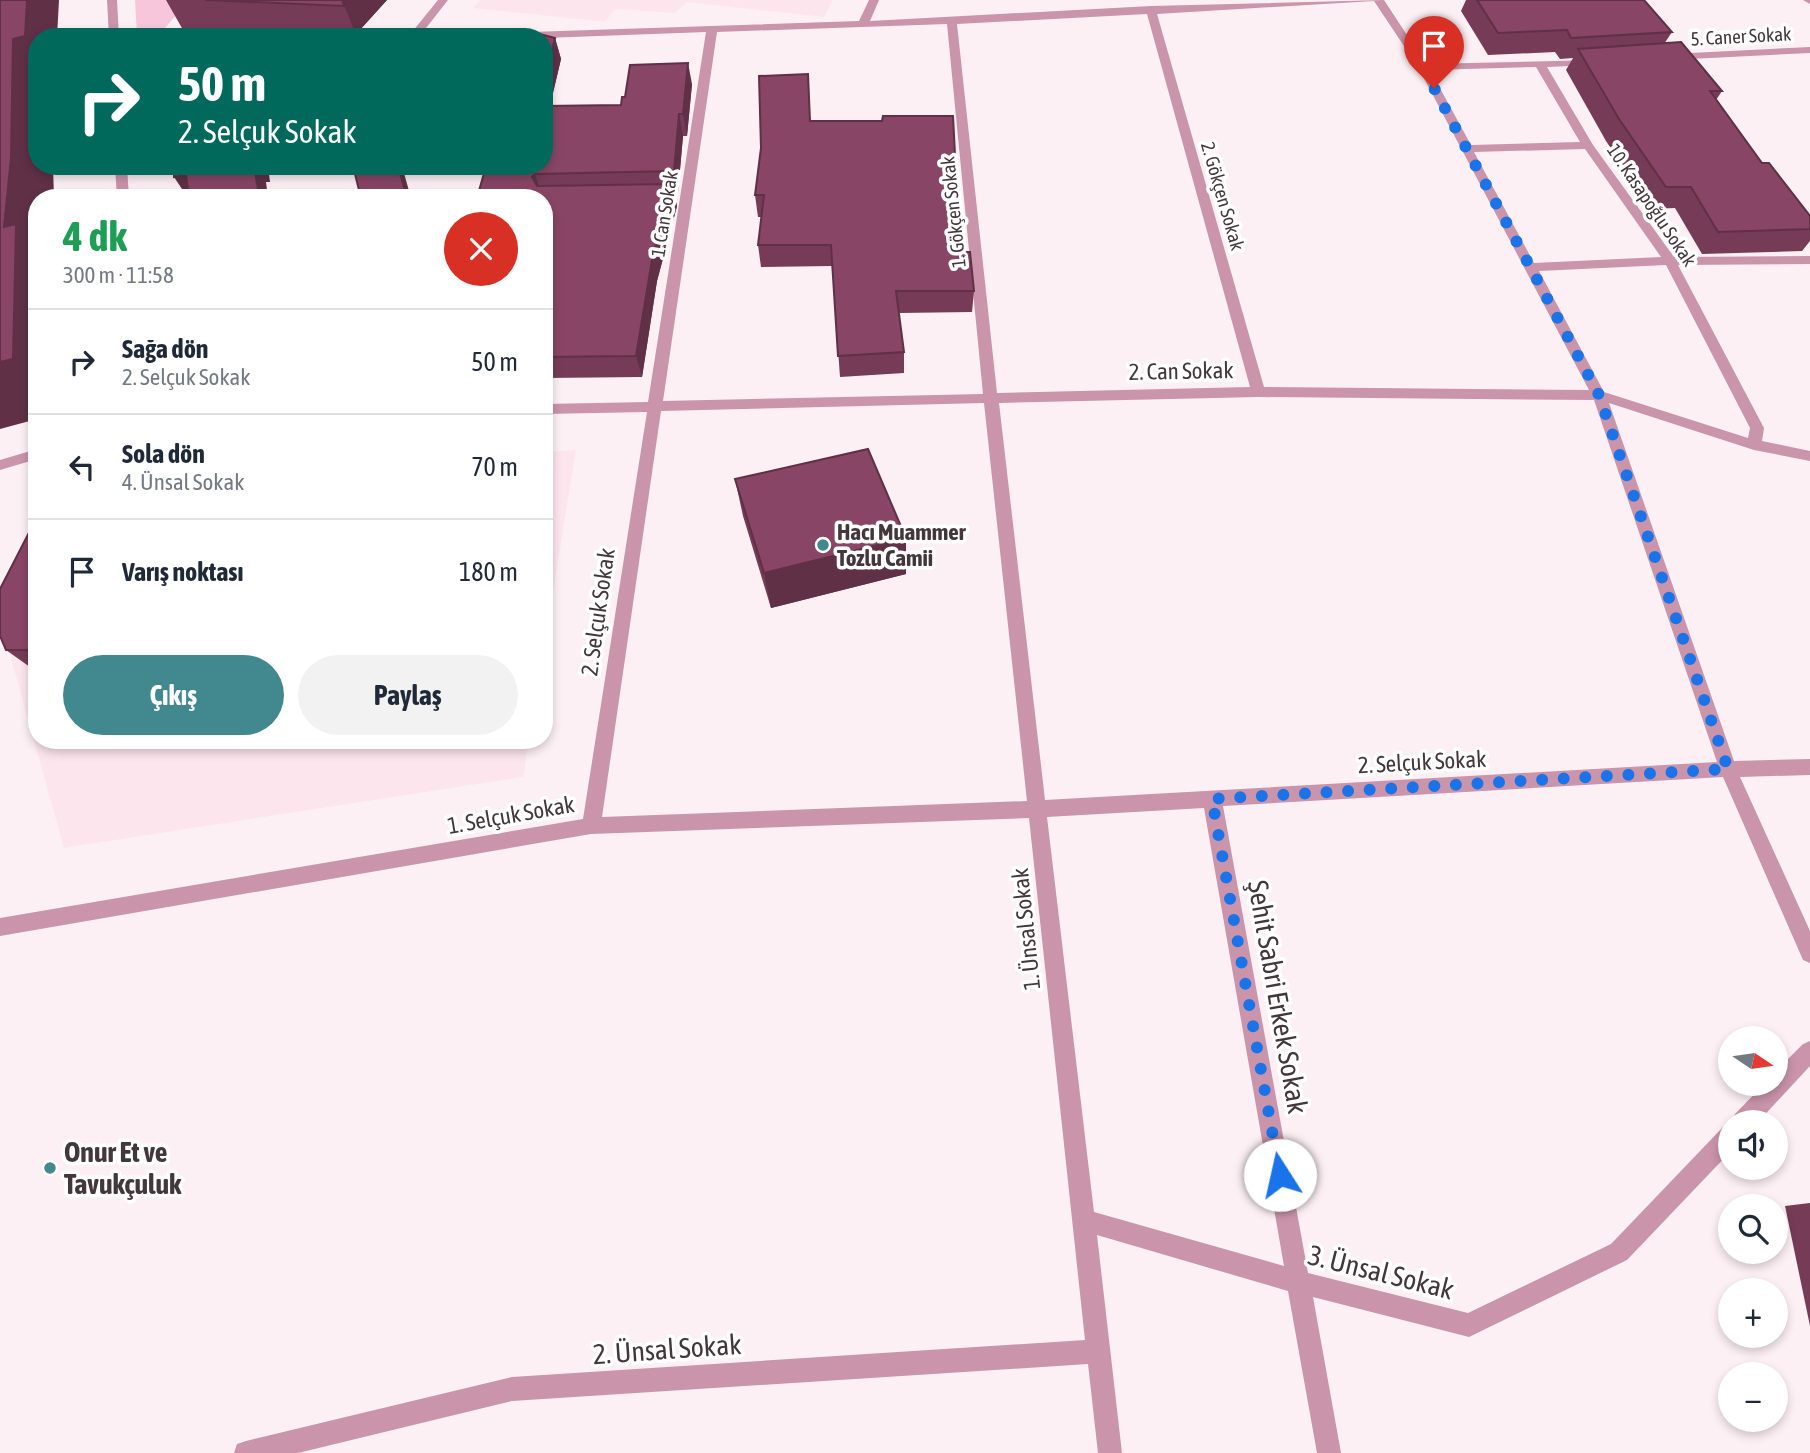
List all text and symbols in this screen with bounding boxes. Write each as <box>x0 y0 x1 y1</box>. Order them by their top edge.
pin <box>1404 16 1464 88</box>
street label: 5. Caner Sokak <box>1690 22 1793 50</box>
icon: arrive <box>1415 27 1453 65</box>
text: 50 m <box>178 55 266 111</box>
icon: right <box>63 56 154 147</box>
text: 2. Selçuk Sokak <box>178 113 357 150</box>
street label: 2. Gökçen Sokak <box>1197 139 1249 253</box>
street label: 10. Kasapoğlu Sokak <box>1603 140 1701 271</box>
street label: 1. Gökçen Sokak <box>936 155 970 269</box>
street label: 1. Can Sokak <box>646 169 682 258</box>
text: 4 dk <box>63 212 127 260</box>
button: close <box>444 212 518 286</box>
text: 300 m · 11:58 <box>63 262 174 288</box>
text: Sağa dön <box>122 334 208 364</box>
icon: right <box>63 343 101 381</box>
text: 50 m <box>471 347 518 377</box>
street label: 2. Can Sokak <box>1128 357 1234 385</box>
text: 2. Selçuk Sokak <box>122 364 250 390</box>
text: Sola dön <box>122 439 205 469</box>
icon: left <box>63 448 101 486</box>
text: 70 m <box>471 452 518 482</box>
text: 4. Ünsal Sokak <box>122 469 244 495</box>
place label: Hacı Muammer Tozlu Camii <box>837 519 967 571</box>
marker: Hacı Muammer Tozlu Camii <box>815 537 831 553</box>
street label: 2. Selçuk Sokak <box>576 547 620 677</box>
icon: arrive <box>63 553 101 591</box>
text: Varış noktası <box>122 557 243 587</box>
text: 180 m <box>459 557 518 587</box>
button: Çıkış <box>63 655 284 735</box>
button: Paylaş <box>298 655 518 735</box>
street label: 2. Selçuk Sokak <box>1357 746 1487 778</box>
street label: 1. Selçuk Sokak <box>446 791 576 839</box>
street label: 1. Ünsal Sokak <box>1007 867 1045 991</box>
street label: Şehit Sabri Erkek Sokak <box>1242 878 1314 1116</box>
north arrow <box>1718 1026 1788 1096</box>
map controls <box>1718 1026 1788 1432</box>
button: sound <box>1718 1110 1788 1180</box>
place label: Onur Et ve Tavukçuluk <box>64 1136 182 1200</box>
position arrow <box>1243 1138 1317 1212</box>
marker: Onur Et ve Tavukçuluk <box>42 1160 58 1176</box>
button: search <box>1718 1194 1788 1264</box>
street label: 3. Ünsal Sokak <box>1305 1238 1457 1306</box>
button: + <box>1718 1278 1788 1348</box>
street label: 2. Ünsal Sokak <box>592 1328 742 1370</box>
button: − <box>1718 1362 1788 1432</box>

